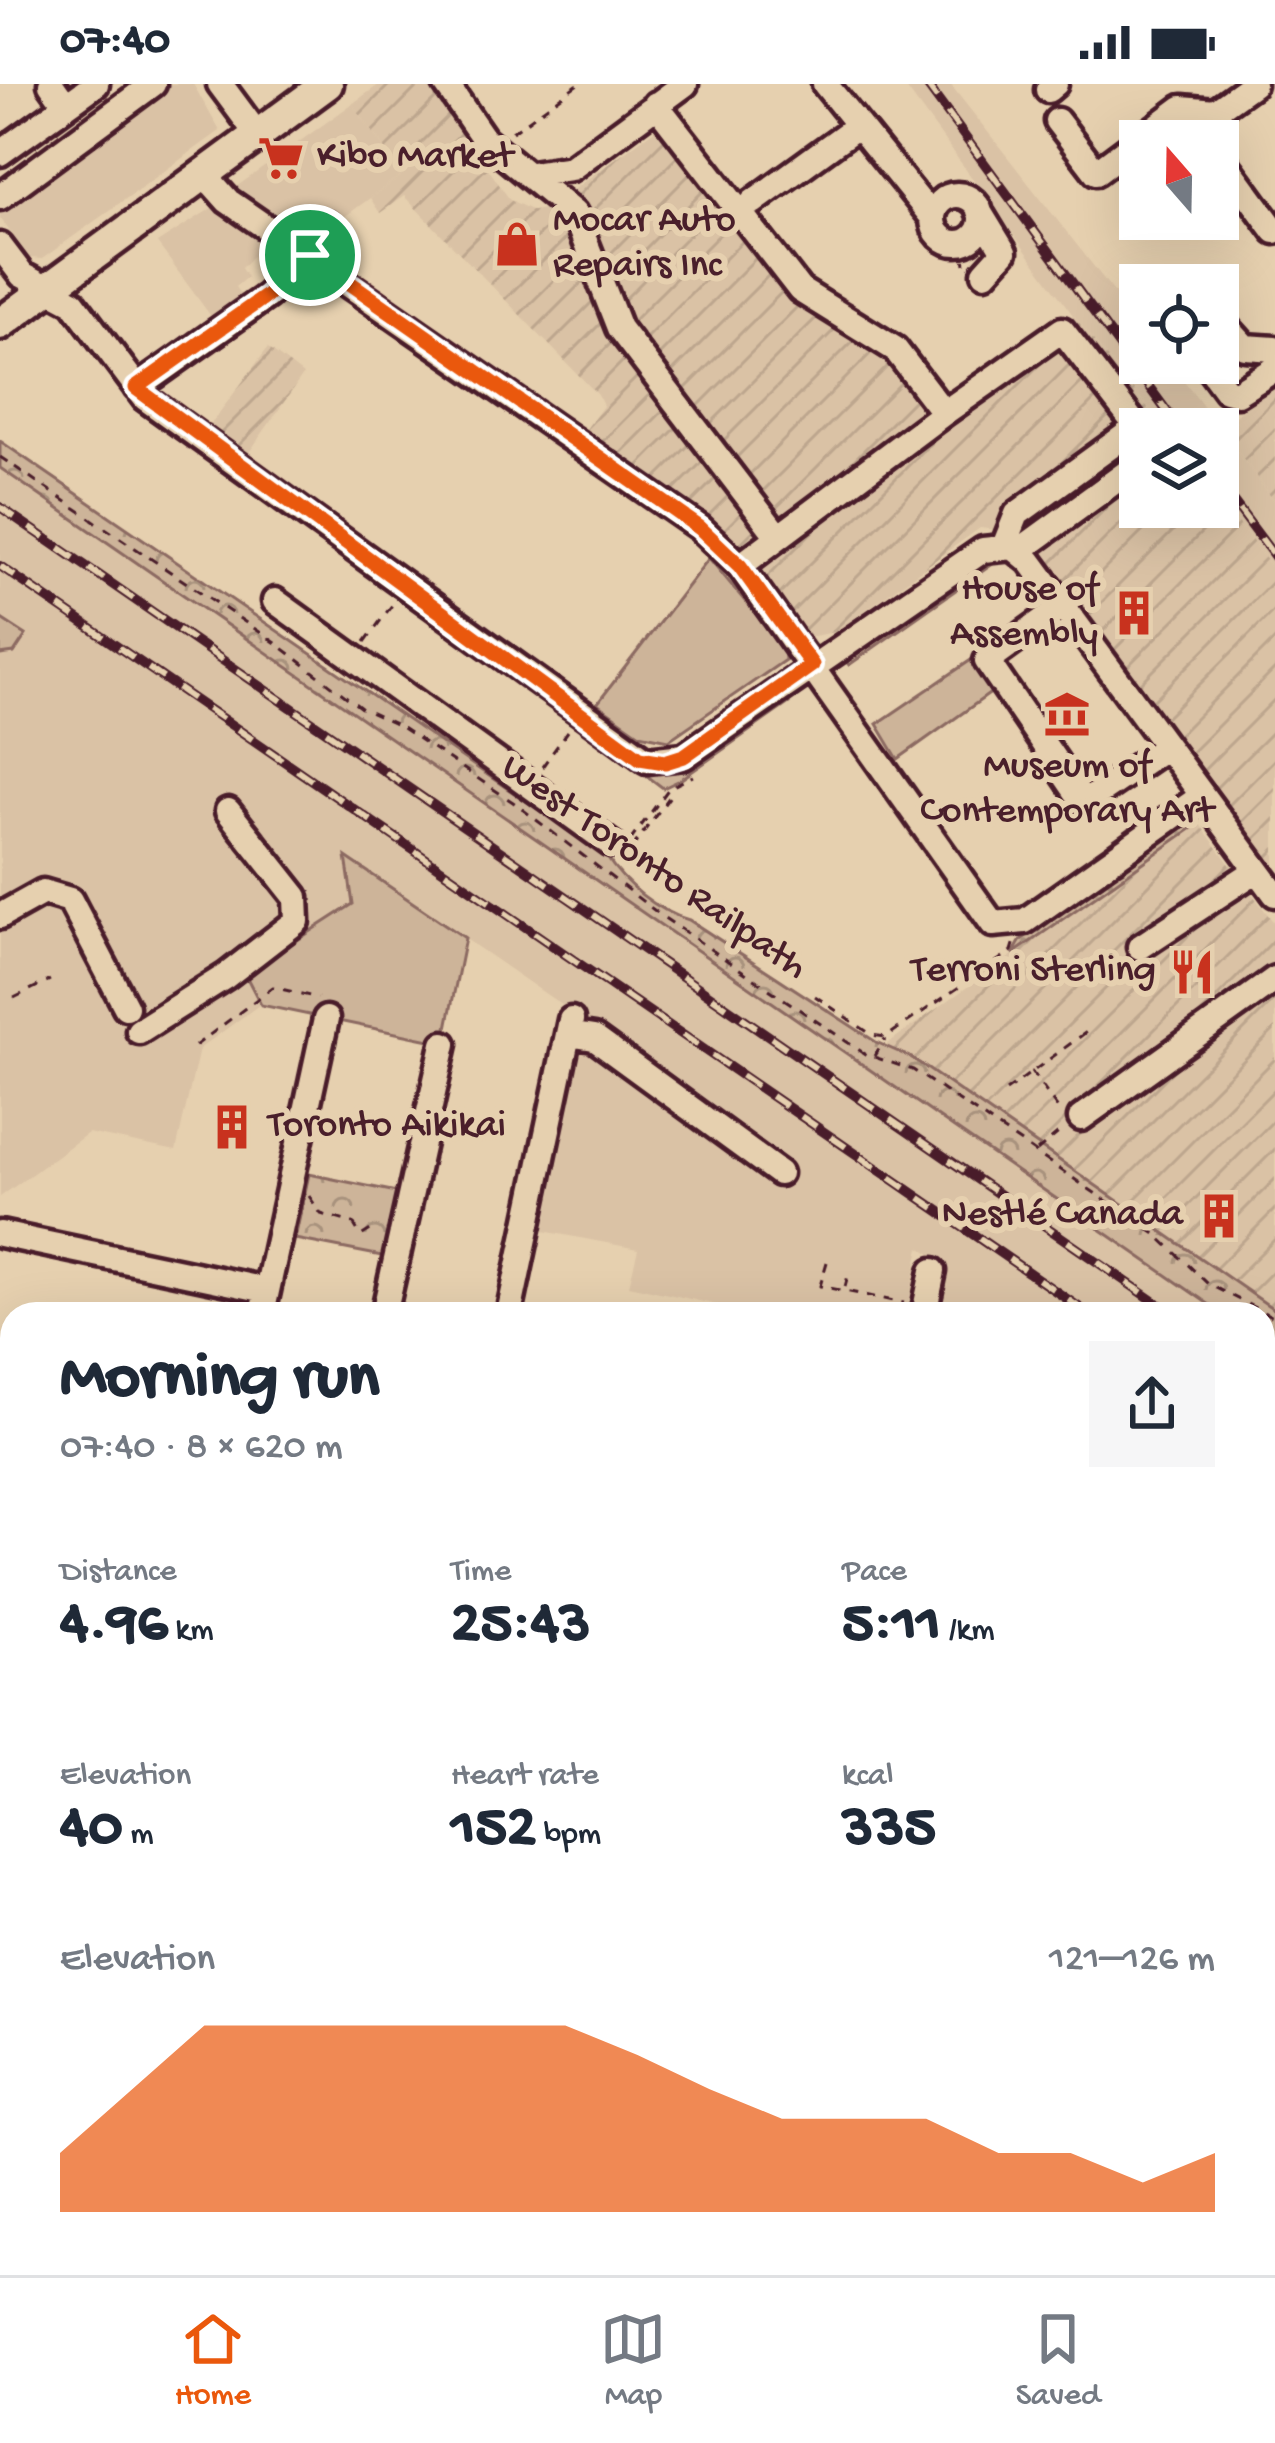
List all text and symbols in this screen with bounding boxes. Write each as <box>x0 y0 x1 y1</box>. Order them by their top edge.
text: 07:40 <box>60 16 170 69</box>
north arrow <box>1119 120 1239 240</box>
map controls <box>1119 120 1239 528</box>
supermarket icon: Kibo Market <box>256 133 306 183</box>
place label: Kibo Market <box>317 135 516 181</box>
place label: Mocar Auto Repairs Inc <box>553 199 736 290</box>
pin <box>259 204 361 306</box>
shop icon: Mocar Auto Repairs Inc <box>492 219 542 269</box>
icon: arrive <box>277 222 343 288</box>
button: locate <box>1119 264 1239 384</box>
button: layers <box>1119 408 1239 528</box>
place label: House of Assembly <box>950 568 1101 659</box>
building icon: House of Assembly <box>1109 588 1159 638</box>
museum icon: Museum of Contemporary Art <box>1042 689 1092 739</box>
place label: Museum of Contemporary Art <box>920 745 1217 836</box>
street label: West Toronto Railpath <box>491 746 815 992</box>
restaurant icon: Terroni Sterling <box>1167 947 1217 997</box>
place label: Terroni Sterling <box>909 949 1156 995</box>
building icon: Toronto Aikikai <box>207 1102 257 1152</box>
place label: Toronto Aikikai <box>266 1104 506 1150</box>
building icon: Nestlé Canada <box>1194 1191 1244 1241</box>
place label: Nestlé Canada <box>942 1193 1184 1239</box>
button: share <box>1089 1341 1215 1467</box>
text: Morning run <box>60 1342 379 1420</box>
text: 07:40 · 8 × 620 m <box>60 1426 343 1472</box>
text: Distance <box>60 1554 177 1592</box>
text: Time <box>451 1554 511 1592</box>
text: Pace <box>842 1554 907 1592</box>
text: 4.96 <box>60 1592 168 1662</box>
text: 25:43 <box>451 1592 590 1662</box>
text: 5:11 <box>842 1592 941 1662</box>
text: km <box>168 1613 214 1651</box>
text: /km <box>941 1613 995 1651</box>
text: Elevation <box>60 1758 191 1796</box>
text: Heart rate <box>451 1758 599 1796</box>
text: kcal <box>842 1758 894 1796</box>
text: 40 <box>60 1796 122 1866</box>
text: 152 <box>451 1796 536 1866</box>
text: 335 <box>842 1796 936 1866</box>
text: m <box>122 1817 154 1855</box>
text: bpm <box>536 1817 601 1855</box>
text: Elevation <box>60 1938 215 1984</box>
text: 121–126 m <box>1049 1938 1215 1984</box>
tab: Home <box>175 2306 251 2416</box>
tab: Map <box>600 2306 666 2416</box>
tab: Saved <box>1016 2306 1100 2416</box>

